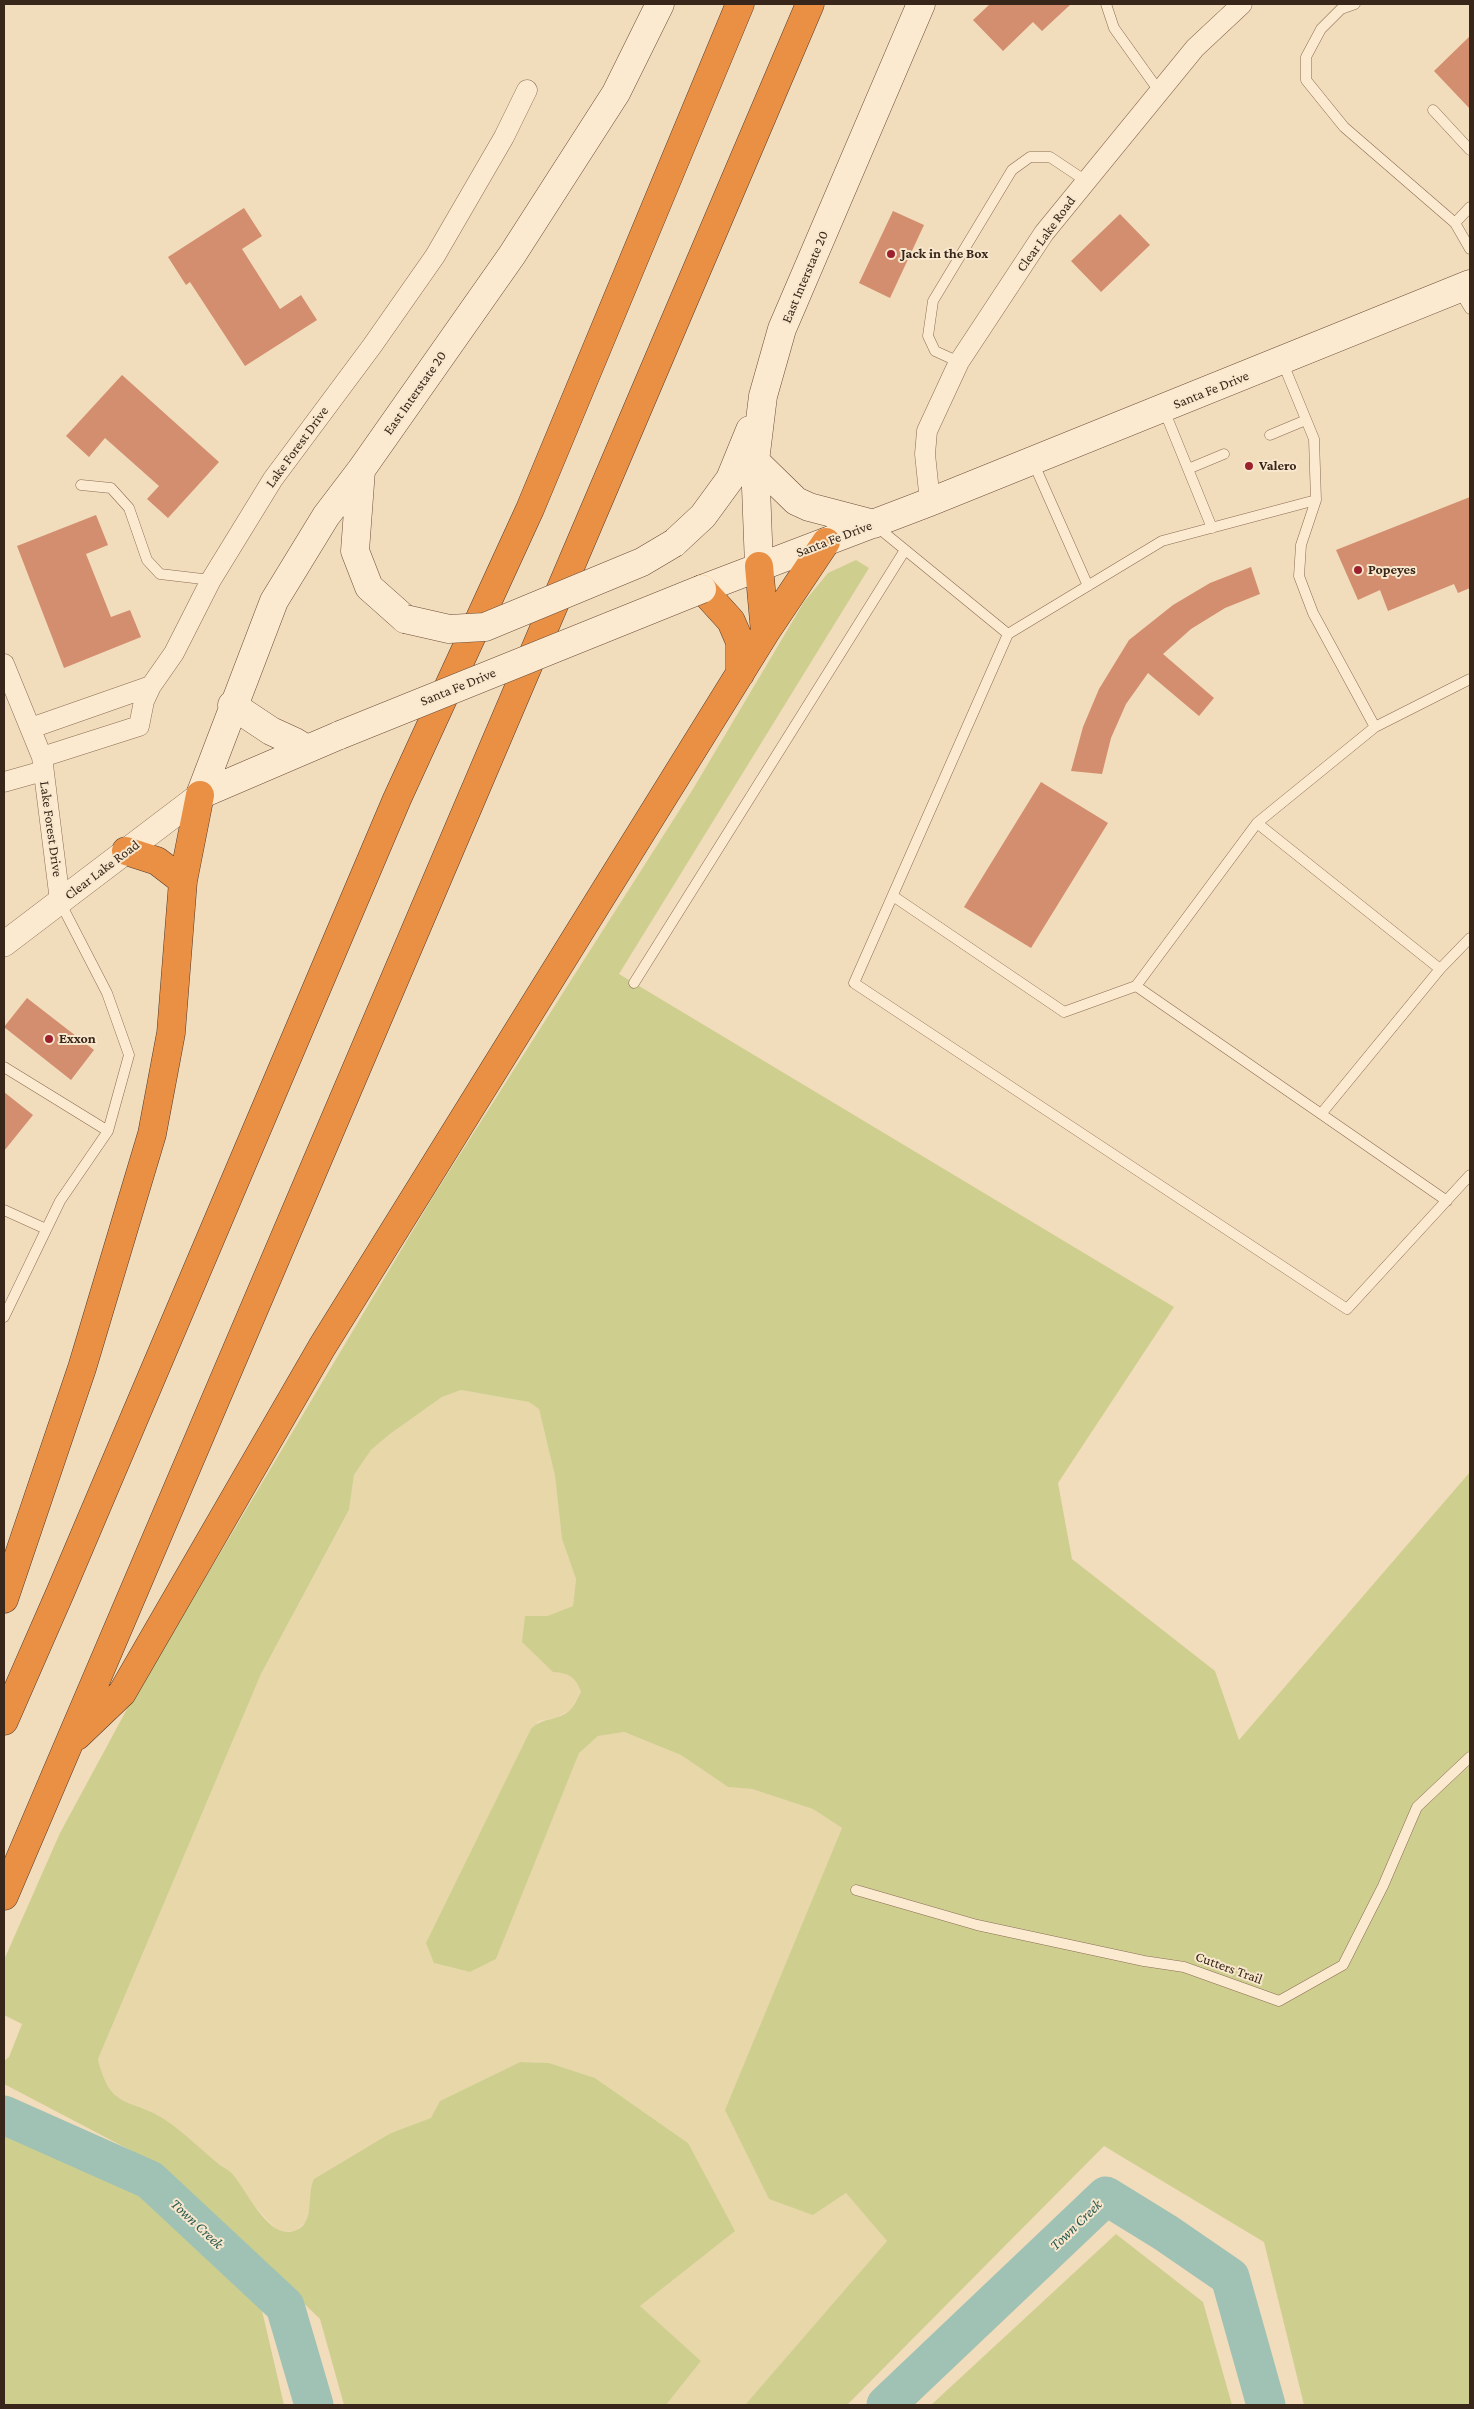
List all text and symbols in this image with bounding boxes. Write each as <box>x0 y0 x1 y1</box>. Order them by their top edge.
street label: Clear Lake Road <box>1013 193 1079 275</box>
street label: East Interstate 20 <box>778 228 832 326</box>
place label: Jack in the Box <box>901 246 988 262</box>
marker: Jack in the Box <box>885 248 897 260</box>
street label: East Interstate 20 <box>380 348 450 438</box>
street label: Santa Fe Drive <box>1171 367 1251 413</box>
street label: Lake Forest Drive <box>262 403 332 491</box>
place label: Valero <box>1259 458 1297 474</box>
marker: Valero <box>1243 460 1255 472</box>
street label: Santa Fe Drive <box>794 517 874 561</box>
place label: Popeyes <box>1368 562 1416 578</box>
marker: Popeyes <box>1352 564 1364 576</box>
street label: Santa Fe Drive <box>418 664 498 710</box>
street label: Lake Forest Drive <box>36 780 66 878</box>
street label: Clear Lake Road <box>61 836 143 904</box>
place label: Exxon <box>59 1031 96 1047</box>
marker: Exxon <box>43 1033 55 1045</box>
street label: Cutters Trail <box>1193 1948 1265 1988</box>
water label: Town Creek <box>167 2195 227 2253</box>
water label: Town Creek <box>1046 2196 1106 2254</box>

